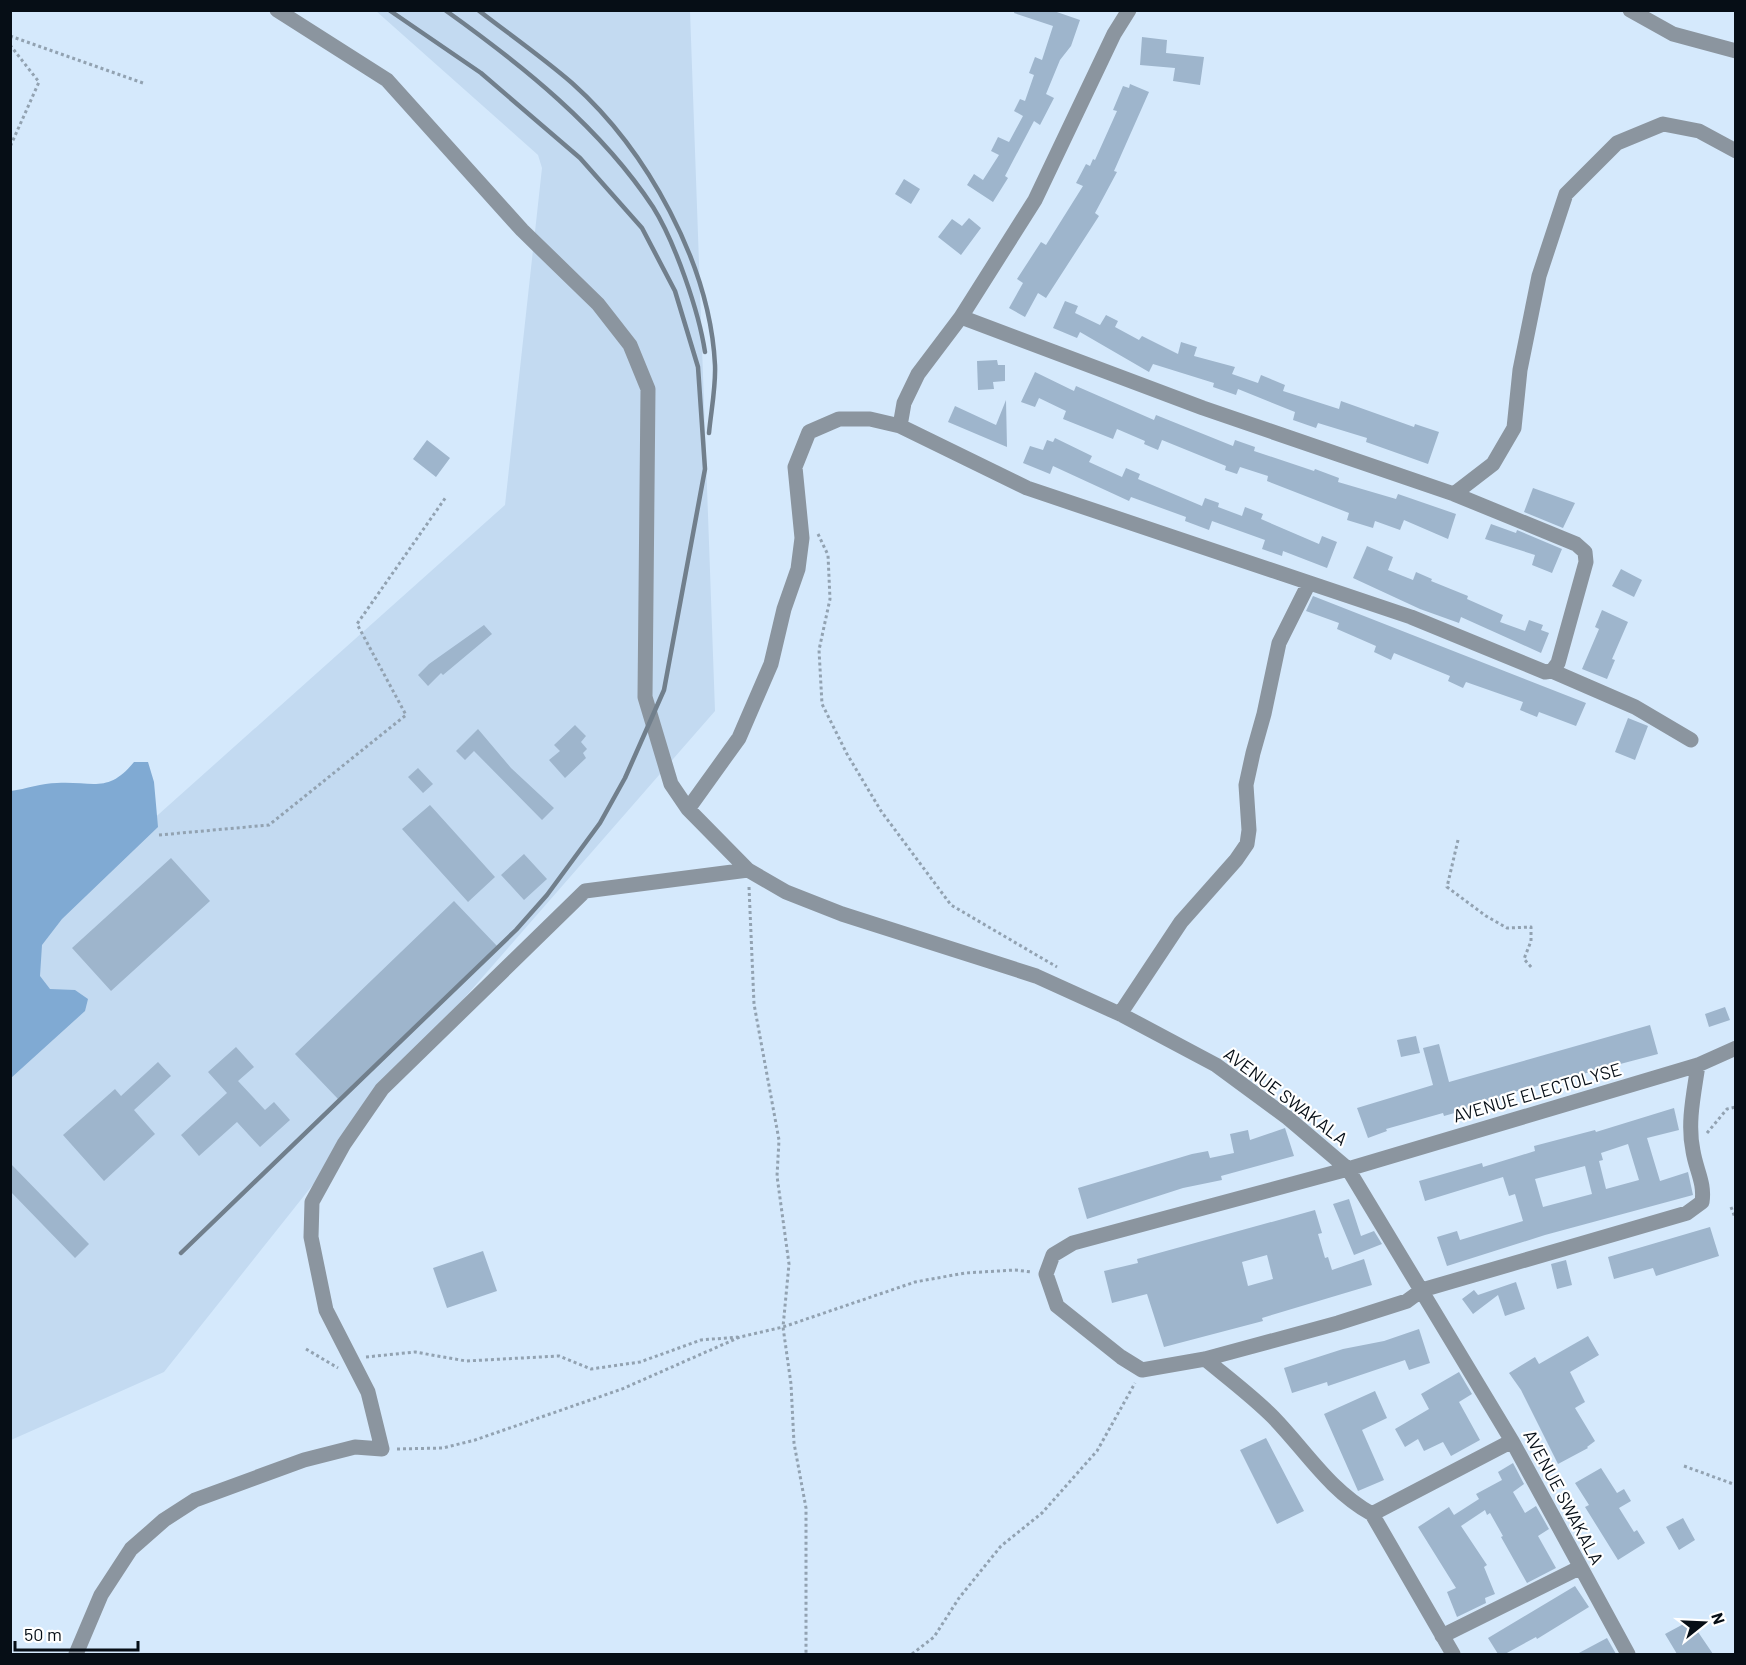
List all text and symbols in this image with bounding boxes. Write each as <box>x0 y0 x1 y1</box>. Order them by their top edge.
street label: AVENUE SWAKALA <box>1220 1042 1352 1150</box>
street label: AVENUE ELECTOLYSE <box>1450 1057 1624 1127</box>
street label: AVENUE SWAKALA <box>1519 1426 1609 1568</box>
north arrow <box>1674 1593 1734 1653</box>
text: N <box>1708 1610 1729 1626</box>
scale bar <box>15 1614 138 1652</box>
text: 50 m <box>24 1623 62 1645</box>

